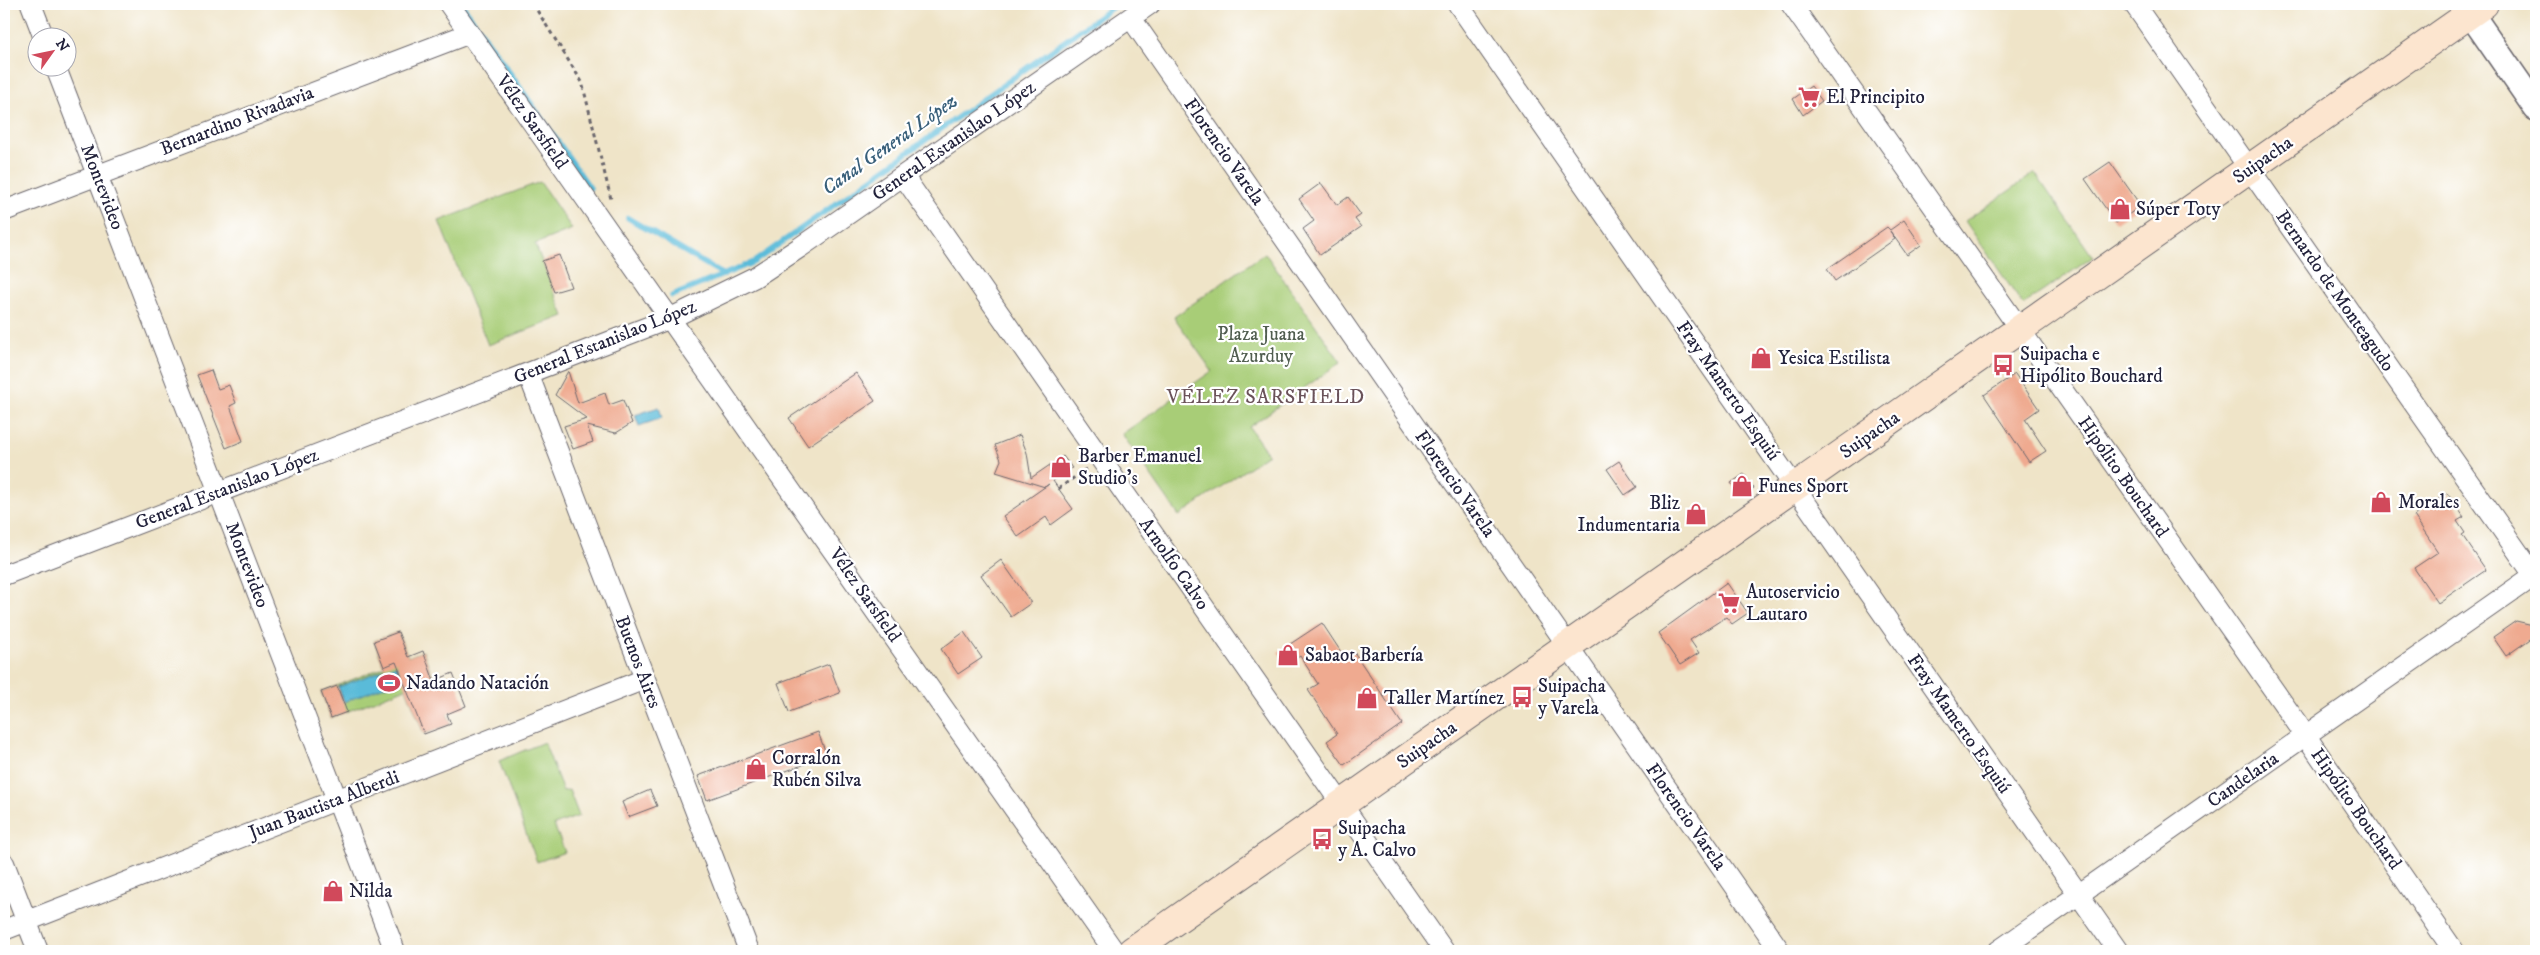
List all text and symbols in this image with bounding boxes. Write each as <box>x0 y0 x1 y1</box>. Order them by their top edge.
north arrow <box>28 28 78 78</box>
text: N <box>51 36 73 56</box>
street label: Vélez Sarsfield <box>490 70 573 174</box>
street label: General Estanislao López <box>868 76 1040 206</box>
street label: Bernardino Rivadavia <box>157 81 317 161</box>
supermarket icon: El Principito <box>1796 84 1822 110</box>
place label: El Principito <box>1826 86 1925 109</box>
water label: Canal General López <box>817 89 963 201</box>
street label: Florencio Varela <box>1179 94 1269 210</box>
street label: Suipacha <box>2229 131 2297 189</box>
street label: Montevideo <box>75 141 129 233</box>
shop icon: Súper Toty <box>2107 196 2133 222</box>
place label: Súper Toty <box>2136 198 2221 221</box>
street label: Bernardo de Monteagudo <box>2271 206 2399 376</box>
street label: General Estanislao López <box>510 295 700 389</box>
street label: Fray Mamerto Esquiú <box>1670 317 1785 466</box>
park label: Plaza Juana Azurduy <box>1217 323 1305 368</box>
place label: Suipacha e Hipólito Bouchard <box>2020 343 2163 388</box>
shop icon: Yesica Estilista <box>1748 345 1774 371</box>
place label: Yesica Estilista <box>1778 347 1890 370</box>
bus stop icon: Suipacha e Hipólito Bouchard <box>1990 352 2016 378</box>
district label: VÉLEZ SARSFIELD <box>1166 385 1365 410</box>
street label: Suipacha <box>1836 406 1904 464</box>
street label: Hipólito Bouchard <box>2073 412 2174 542</box>
street label: Florencio Varela <box>1410 426 1500 542</box>
street label: General Estanislao López <box>132 443 322 535</box>
place label: Barber Emanuel Studio's <box>1078 445 1202 490</box>
shop icon: Barber Emanuel Studio's <box>1048 454 1074 480</box>
shop icon: Funes Sport <box>1729 473 1755 499</box>
place label: Funes Sport <box>1758 475 1848 498</box>
shop icon: Morales <box>2368 489 2394 515</box>
place label: Morales <box>2398 491 2459 514</box>
place label: Bliz Indumentaria <box>1578 492 1680 537</box>
shop icon: Bliz Indumentaria <box>1683 501 1709 527</box>
street label: Arnolfo Calvo <box>1134 514 1214 614</box>
street label: Montevideo <box>220 519 274 611</box>
street label: Vélez Sarsfield <box>823 543 906 647</box>
place label: Autoservicio Lautaro <box>1746 581 1840 626</box>
supermarket icon: Autoservicio Lautaro <box>1716 590 1742 616</box>
street label: Buenos Aires <box>610 613 666 711</box>
shop icon: Sabaot Barbería <box>1275 642 1301 668</box>
place label: Sabaot Barbería <box>1305 644 1423 667</box>
street label: Fray Mamerto Esquiú <box>1901 650 2016 799</box>
sports icon: Nadando Natación <box>376 670 402 696</box>
place label: Nadando Natación <box>406 672 549 695</box>
place label: Suipacha y Varela <box>1538 675 1606 720</box>
bus stop icon: Suipacha y Varela <box>1509 684 1535 710</box>
shop icon: Taller Martínez <box>1354 685 1380 711</box>
place label: Taller Martínez <box>1384 687 1505 710</box>
street label: Suipacha <box>1393 716 1461 774</box>
street label: Hipólito Bouchard <box>2306 744 2407 874</box>
place label: Corralón Rubén Silva <box>772 747 861 792</box>
street label: Candelaria <box>2203 747 2283 813</box>
shop icon: Corralón Rubén Silva <box>743 756 769 782</box>
street label: Florencio Varela <box>1641 759 1731 875</box>
street label: Juan Bautista Alberdi <box>244 766 403 845</box>
place label: Suipacha y A. Calvo <box>1338 817 1416 862</box>
bus stop icon: Suipacha y A. Calvo <box>1309 826 1335 852</box>
shop icon: Nilda <box>320 878 346 904</box>
place label: Nilda <box>349 880 392 903</box>

